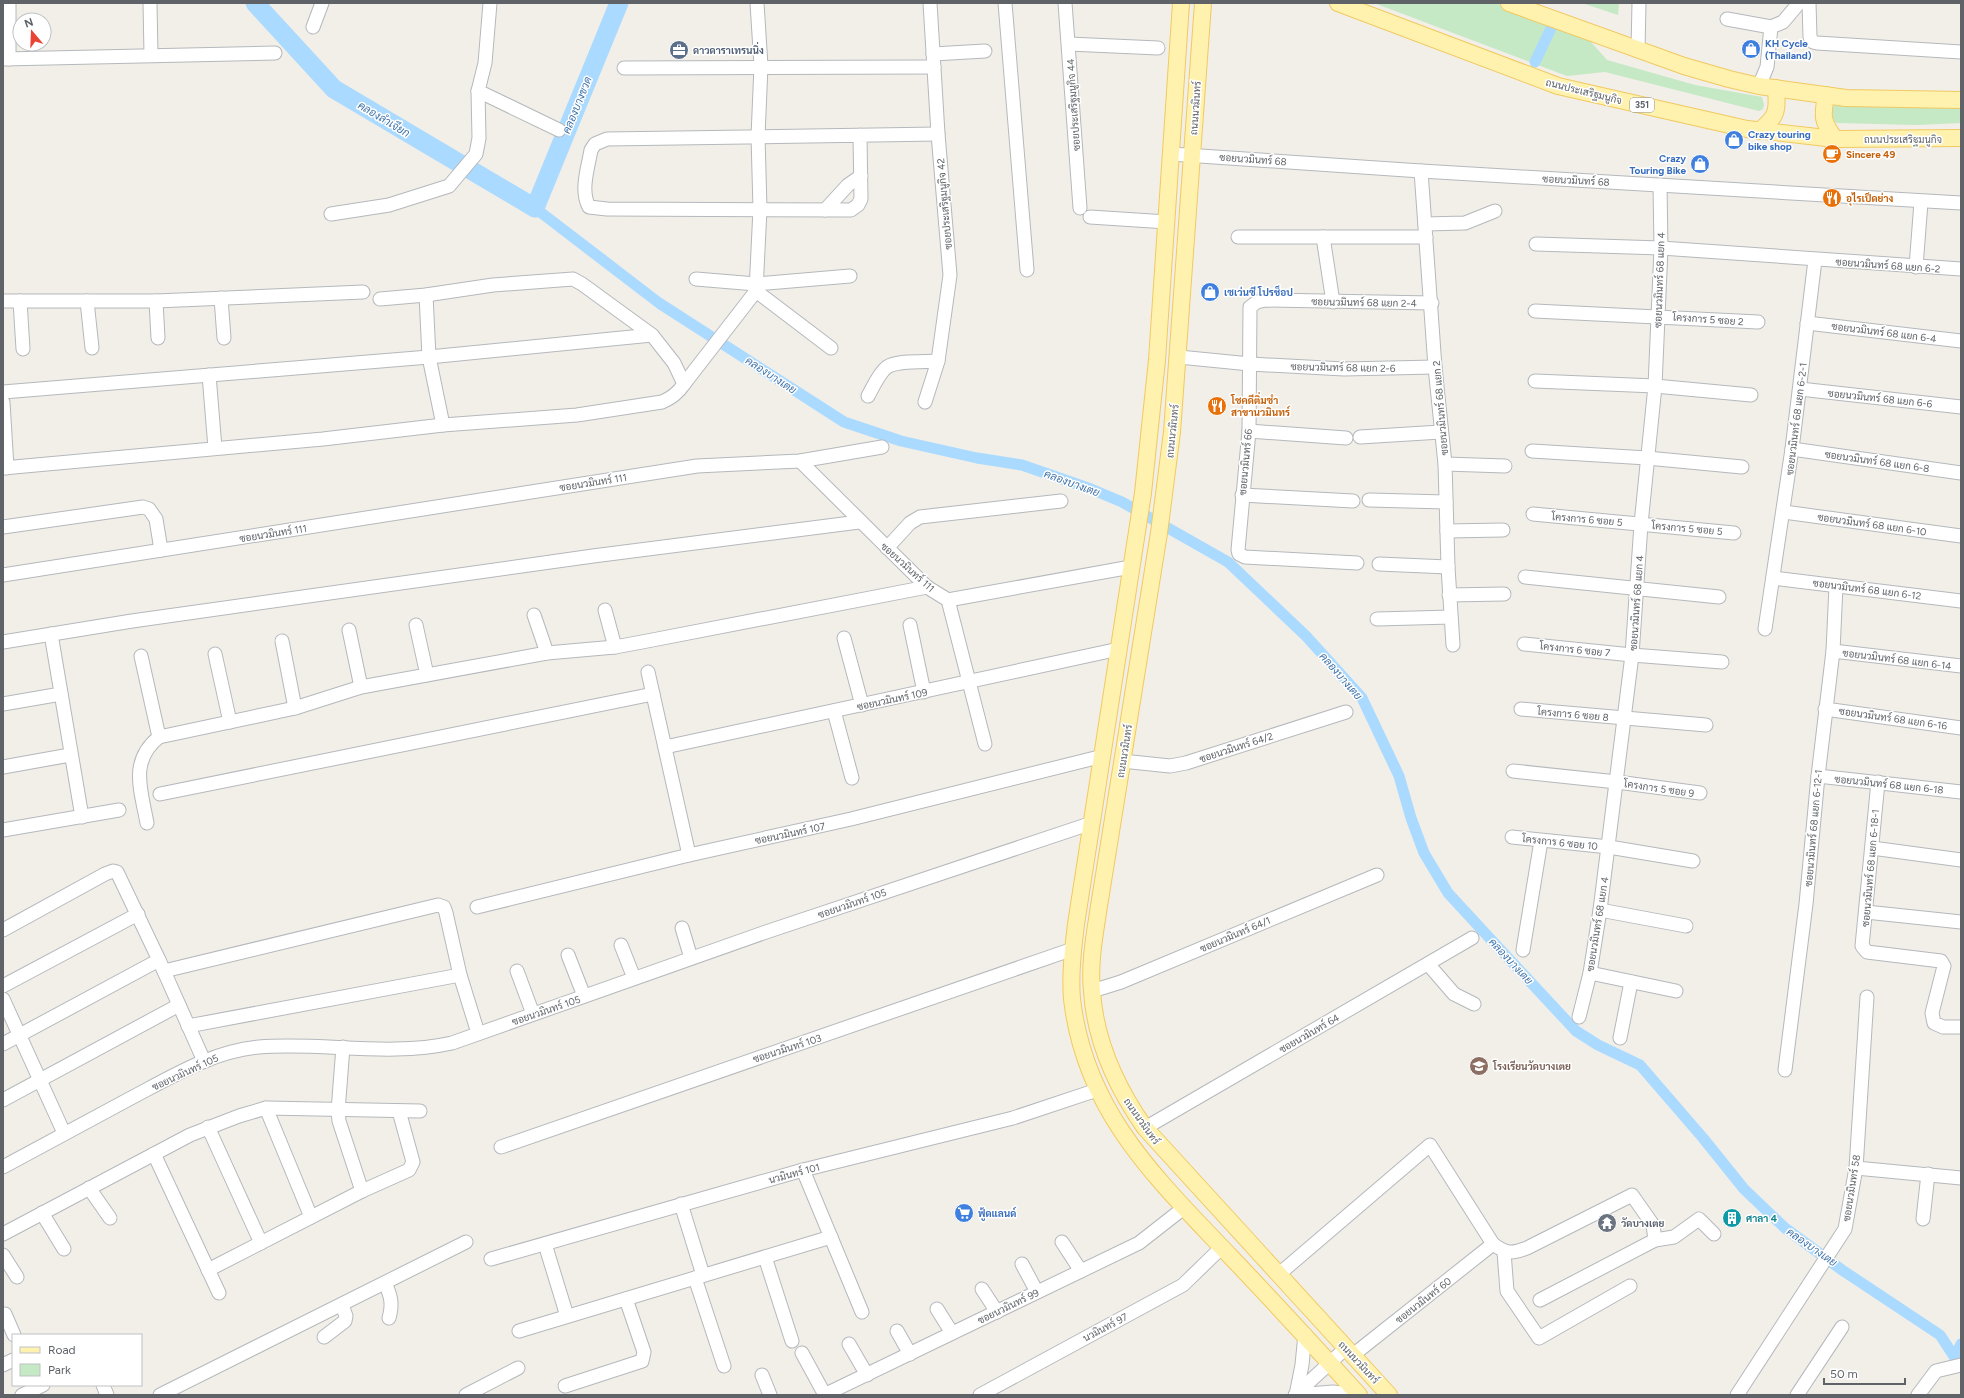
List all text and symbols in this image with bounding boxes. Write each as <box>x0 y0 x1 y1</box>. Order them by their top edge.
north arrow <box>12 12 52 52</box>
text: N <box>23 15 35 31</box>
place label: KH Cycle (Thailand) <box>1765 37 1812 62</box>
shop icon: KH Cycle (Thailand) <box>1740 38 1762 60</box>
office icon: ดาวดาราเทรนนิ่ง <box>668 39 690 61</box>
place label: ดาวดาราเทรนนิ่ง <box>693 42 764 57</box>
street label: ซอยประเสริฐมนูกิจ 44 <box>1064 58 1084 151</box>
water label: คลองบางขวด <box>560 75 595 136</box>
street label: ถนนประเสริฐมนูกิจ <box>1544 76 1623 108</box>
street label: ถนนนวมินทร์ <box>1186 80 1204 135</box>
water label: คลองลำเจียก <box>355 97 413 140</box>
road number: 351 <box>1630 98 1654 112</box>
place label: Crazy touring bike shop <box>1748 128 1811 153</box>
shop icon: Crazy touring bike shop <box>1723 129 1745 151</box>
street label: ถนนประเสริฐมนูกิจ <box>1864 133 1942 147</box>
cafe icon: Sincere 49 <box>1821 143 1843 165</box>
place label: Sincere 49 <box>1846 148 1895 161</box>
street label: ซอยนวมินทร์ 68 <box>1219 150 1287 168</box>
place label: Crazy Touring Bike <box>1629 152 1686 177</box>
shop icon: Crazy Touring Bike <box>1689 153 1711 175</box>
street label: ซอยประเสริฐมนูกิจ 42 <box>934 158 956 250</box>
street label: ซอยนวมินทร์ 68 <box>1542 171 1610 189</box>
restaurant icon: อุไรเป็ดย่าง <box>1821 187 1843 209</box>
place label: อุไรเป็ดย่าง <box>1846 192 1894 206</box>
street label: ซอยนวมินทร์ 68 แยก 4 <box>1650 232 1668 328</box>
street label: ซอยนวมินทร์ 68 แยก 6-2 <box>1835 254 1941 276</box>
shop icon: เซเว่นซี โปรช็อป <box>1199 281 1221 303</box>
place label: เซเว่นซี โปรช็อป <box>1224 285 1293 299</box>
street label: ซอยนวมินทร์ 68 แยก 2-4 <box>1311 294 1417 310</box>
street label: โครงการ 5 ซอย 2 <box>1671 310 1744 328</box>
street label: ซอยนวมินทร์ 68 แยก 6-4 <box>1831 319 1937 345</box>
water label: คลองบางเตย <box>743 354 799 397</box>
street label: ซอยนวมินทร์ 68 แยก 2-6 <box>1290 359 1396 375</box>
street label: ซอยนวมินทร์ 68 แยก 2 <box>1429 360 1451 456</box>
street label: ซอยนวมินทร์ 68 แยก 6-2-1 <box>1782 362 1810 476</box>
street label: ซอยนวมินทร์ 68 แยก 6-6 <box>1827 386 1933 410</box>
place label: โชคดีติ่มซำ สาขานวมินทร์ <box>1230 392 1291 419</box>
restaurant icon: โชคดีติ่มซำ สาขานวมินทร์ <box>1206 395 1228 417</box>
street label: ถนนนวมินทร์ <box>1162 403 1182 459</box>
street label: ซอยนวมินทร์ 66 <box>1235 428 1255 496</box>
street label: ซอยนวมินทร์ 68 แยก 6-8 <box>1824 447 1930 475</box>
water label: คลองบางเตย <box>1042 467 1102 500</box>
street label: ซอยนวมินทร์ 111 <box>558 470 628 494</box>
street label: ซอยนวมินทร์ 68 แยก 6-10 <box>1817 509 1927 539</box>
street label: โครงการ 6 ซอย 5 <box>1550 510 1623 529</box>
street label: โครงการ 5 ซอย 5 <box>1650 519 1723 538</box>
street label: ซอยนวมินทร์ 111 <box>238 521 308 545</box>
street label: ซอยนวมินทร์ 111 <box>878 539 938 595</box>
street label: ซอยนวมินทร์ 68 แยก 4 <box>1626 555 1646 651</box>
street label: ซอยนวมินทร์ 68 แยก 6-12 <box>1812 575 1922 603</box>
street label: โครงการ 6 ซอย 7 <box>1538 639 1611 660</box>
street label: ซอยนวมินทร์ 68 แยก 6-14 <box>1842 645 1952 673</box>
water label: คลองบางเตย <box>1317 650 1365 703</box>
street label: ซอยนวมินทร์ 109 <box>855 685 929 713</box>
street label: ซอยนวมินทร์ 68 แยก 6-16 <box>1838 703 1948 733</box>
street label: โครงการ 6 ซอย 8 <box>1536 705 1609 724</box>
street label: ถนนนวมินทร์ <box>1113 723 1135 779</box>
street label: ซอยนวมินทร์ 64/2 <box>1197 728 1275 766</box>
street label: ซอยนวมินทร์ 68 แยก 6-12-1 <box>1801 769 1825 887</box>
street label: ซอยนวมินทร์ 68 แยก 6-18 <box>1834 771 1944 797</box>
street label: โครงการ 5 ซอย 9 <box>1622 777 1695 800</box>
street label: ซอยนวมินทร์ 68 แยก 6-18-1 <box>1858 809 1882 927</box>
street label: ซอยนวมินทร์ 107 <box>754 819 827 847</box>
street label: โครงการ 6 ซอย 10 <box>1520 832 1598 853</box>
street label: ซอยนวมินทร์ 68 แยก 4 <box>1583 876 1611 972</box>
street label: ซอยนวมินทร์ 105 <box>816 885 889 921</box>
street label: ซอยนวมินทร์ 64/1 <box>1198 913 1272 955</box>
water label: คลองบางเตย <box>1486 936 1536 988</box>
street label: ซอยนวมินทร์ 105 <box>510 992 583 1028</box>
street label: ซอยนวมินทร์ 64 <box>1276 1010 1342 1056</box>
street label: ซอยนวมินทร์ 103 <box>751 1030 823 1066</box>
street label: ซอยนวมินทร์ 105 <box>149 1050 221 1094</box>
school or university icon: โรงเรียนวัดบางเตย <box>1468 1055 1490 1077</box>
place label: โรงเรียนวัดบางเตย <box>1492 1060 1571 1073</box>
street label: ถนนนวมินทร์ <box>1121 1095 1163 1147</box>
street label: ซอยนวมินทร์ 58 <box>1839 1154 1863 1222</box>
street label: นวมินทร์ 101 <box>767 1159 821 1187</box>
supermarket icon: ฟู้ดแลนด์ <box>953 1202 975 1224</box>
place label: ฟู้ดแลนด์ <box>978 1206 1017 1221</box>
building icon: ศาลา 4 <box>1721 1207 1743 1229</box>
temple icon: วัดบางเตย <box>1596 1212 1618 1234</box>
place label: ศาลา 4 <box>1746 1212 1778 1225</box>
place label: วัดบางเตย <box>1621 1217 1664 1230</box>
water label: คลองบางเตย <box>1784 1225 1840 1270</box>
street label: ซอยนวมินทร์ 60 <box>1392 1274 1454 1326</box>
street label: ซอยนวมินทร์ 99 <box>975 1285 1041 1327</box>
street label: นวมินทร์ 97 <box>1080 1309 1130 1345</box>
legend <box>12 1334 142 1386</box>
street label: ถนนนวมินทร์ <box>1335 1337 1383 1387</box>
text: Road <box>48 1343 76 1357</box>
scale bar <box>1824 1360 1905 1386</box>
text: Park <box>48 1363 71 1377</box>
text: 50 m <box>1830 1367 1858 1381</box>

